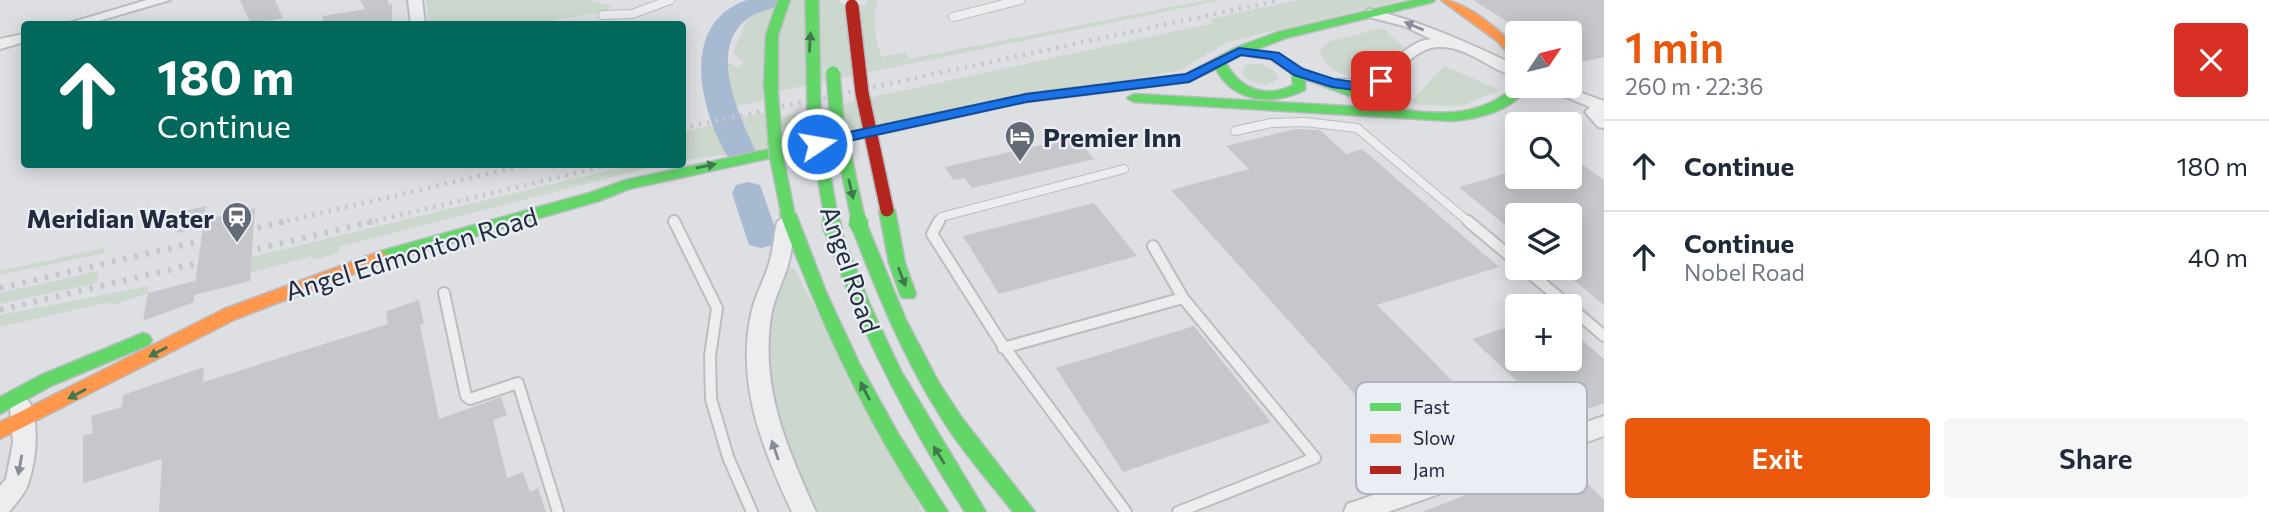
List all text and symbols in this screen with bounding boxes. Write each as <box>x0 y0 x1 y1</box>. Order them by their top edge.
one-way arrow <box>1403 20 1424 31</box>
text: 1 min <box>1625 20 1724 72</box>
north arrow <box>1505 21 1582 98</box>
map controls <box>1505 21 1582 371</box>
button: close <box>2174 23 2248 97</box>
one-way arrow <box>804 31 815 53</box>
text: 180 m <box>157 45 294 105</box>
icon: ahead <box>42 49 133 140</box>
pin <box>1351 51 1411 111</box>
icon: arrive <box>1362 62 1400 100</box>
text: 260 m · 22:36 <box>1625 72 1763 100</box>
text: Continue <box>157 105 291 145</box>
position arrow <box>780 107 854 181</box>
button: search <box>1505 112 1582 189</box>
hotel icon: Premier Inn <box>1003 119 1037 163</box>
place label: Premier Inn <box>1043 121 1182 152</box>
icon: ahead <box>1625 147 1663 185</box>
text: Continue <box>1684 150 1794 181</box>
text: 180 m <box>2176 150 2248 181</box>
one-way arrow <box>696 160 718 171</box>
one-way arrow <box>846 178 857 200</box>
station icon: Meridian Water <box>220 200 254 244</box>
street label: Angel Edmonton Road <box>281 200 541 306</box>
street label: Angel Road <box>815 201 887 337</box>
place label: Meridian Water <box>27 202 214 233</box>
button: layers <box>1505 203 1582 280</box>
text: Continue <box>1684 227 1794 258</box>
icon: ahead <box>1625 238 1663 276</box>
text: 40 m <box>2188 241 2248 272</box>
text: Nobel Road <box>1684 258 1805 286</box>
one-way arrow <box>896 266 907 287</box>
button: + <box>1505 294 1582 371</box>
one-way arrow <box>148 345 168 357</box>
one-way arrow <box>860 380 872 400</box>
legend <box>1356 382 1587 494</box>
one-way arrow <box>67 388 87 399</box>
text: Fast <box>1413 395 1450 418</box>
button: Exit <box>1625 418 1930 498</box>
button: Share <box>1944 418 2248 498</box>
text: Slow <box>1413 426 1455 449</box>
one-way arrow <box>770 440 780 461</box>
one-way arrow <box>932 445 945 464</box>
one-way arrow <box>14 454 25 476</box>
text: Jam <box>1413 458 1445 481</box>

